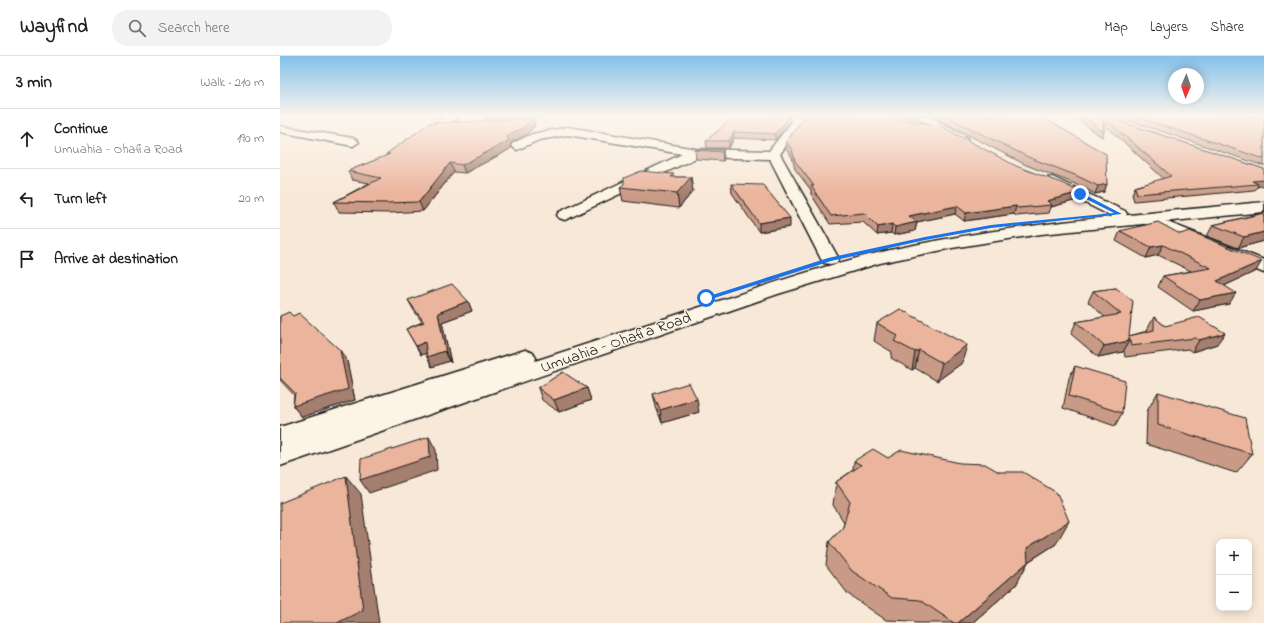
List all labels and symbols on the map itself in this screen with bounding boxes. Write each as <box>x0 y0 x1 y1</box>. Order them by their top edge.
north arrow <box>1168 68 1204 104</box>
route end <box>1071 185 1089 203</box>
route start <box>697 289 715 307</box>
street label: Umuahia - Ohafia Road <box>537 306 695 380</box>

